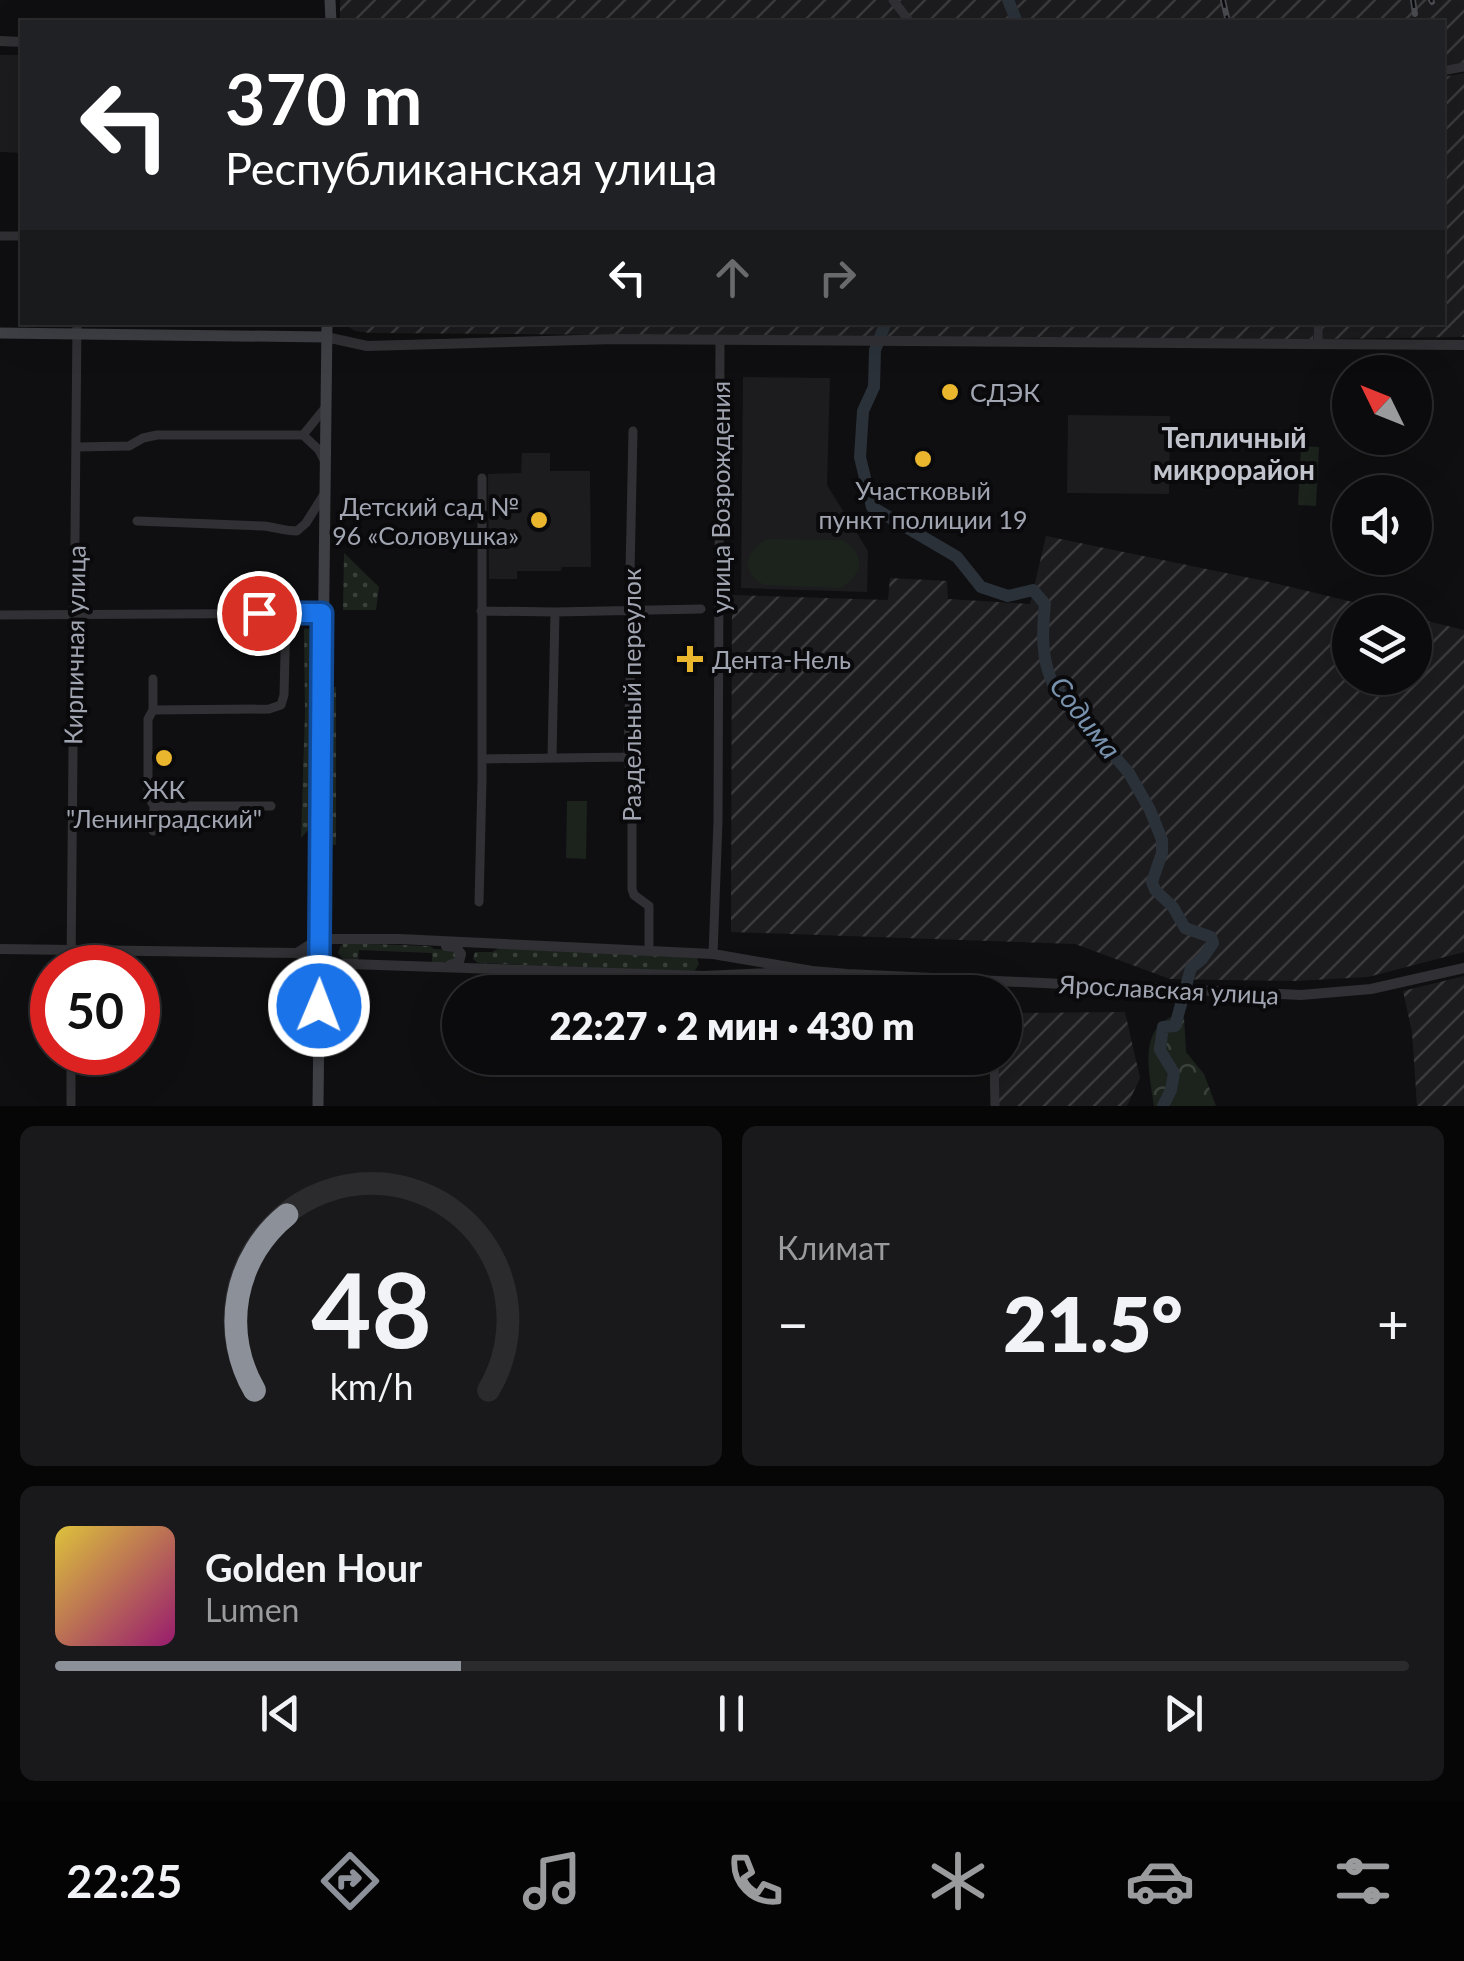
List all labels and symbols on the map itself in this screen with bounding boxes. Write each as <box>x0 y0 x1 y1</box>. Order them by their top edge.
north arrow <box>1332 355 1432 455</box>
place label: СДЭК <box>970 377 1040 407</box>
street label: улица Возрождения <box>705 381 735 613</box>
marker: СДЭК <box>939 381 961 403</box>
district label: Тепличный микрорайон <box>1153 420 1315 486</box>
marker: Участковый пункт полиции 19 <box>912 448 934 470</box>
place label: Участковый пункт полиции 19 <box>818 475 1028 534</box>
place label: Детский сад № 96 «Соловушка» <box>332 491 519 550</box>
marker: Детский сад № 96 «Соловушка» <box>528 509 550 531</box>
street label: Кирпичная улица <box>57 545 91 745</box>
street label: Раздельный переулок <box>616 568 646 822</box>
pin <box>217 571 302 656</box>
place label: Дента-Нель <box>712 644 851 674</box>
marker: Дента-Нель <box>677 646 703 672</box>
water label: Содима <box>1043 669 1129 765</box>
marker: ЖК "Ленинградский" <box>153 747 175 769</box>
place label: ЖК "Ленинградский" <box>66 774 262 833</box>
speed limit sign: 50 <box>30 945 160 1075</box>
position arrow <box>267 954 371 1058</box>
street label: Ярославская улица <box>1057 968 1280 1010</box>

